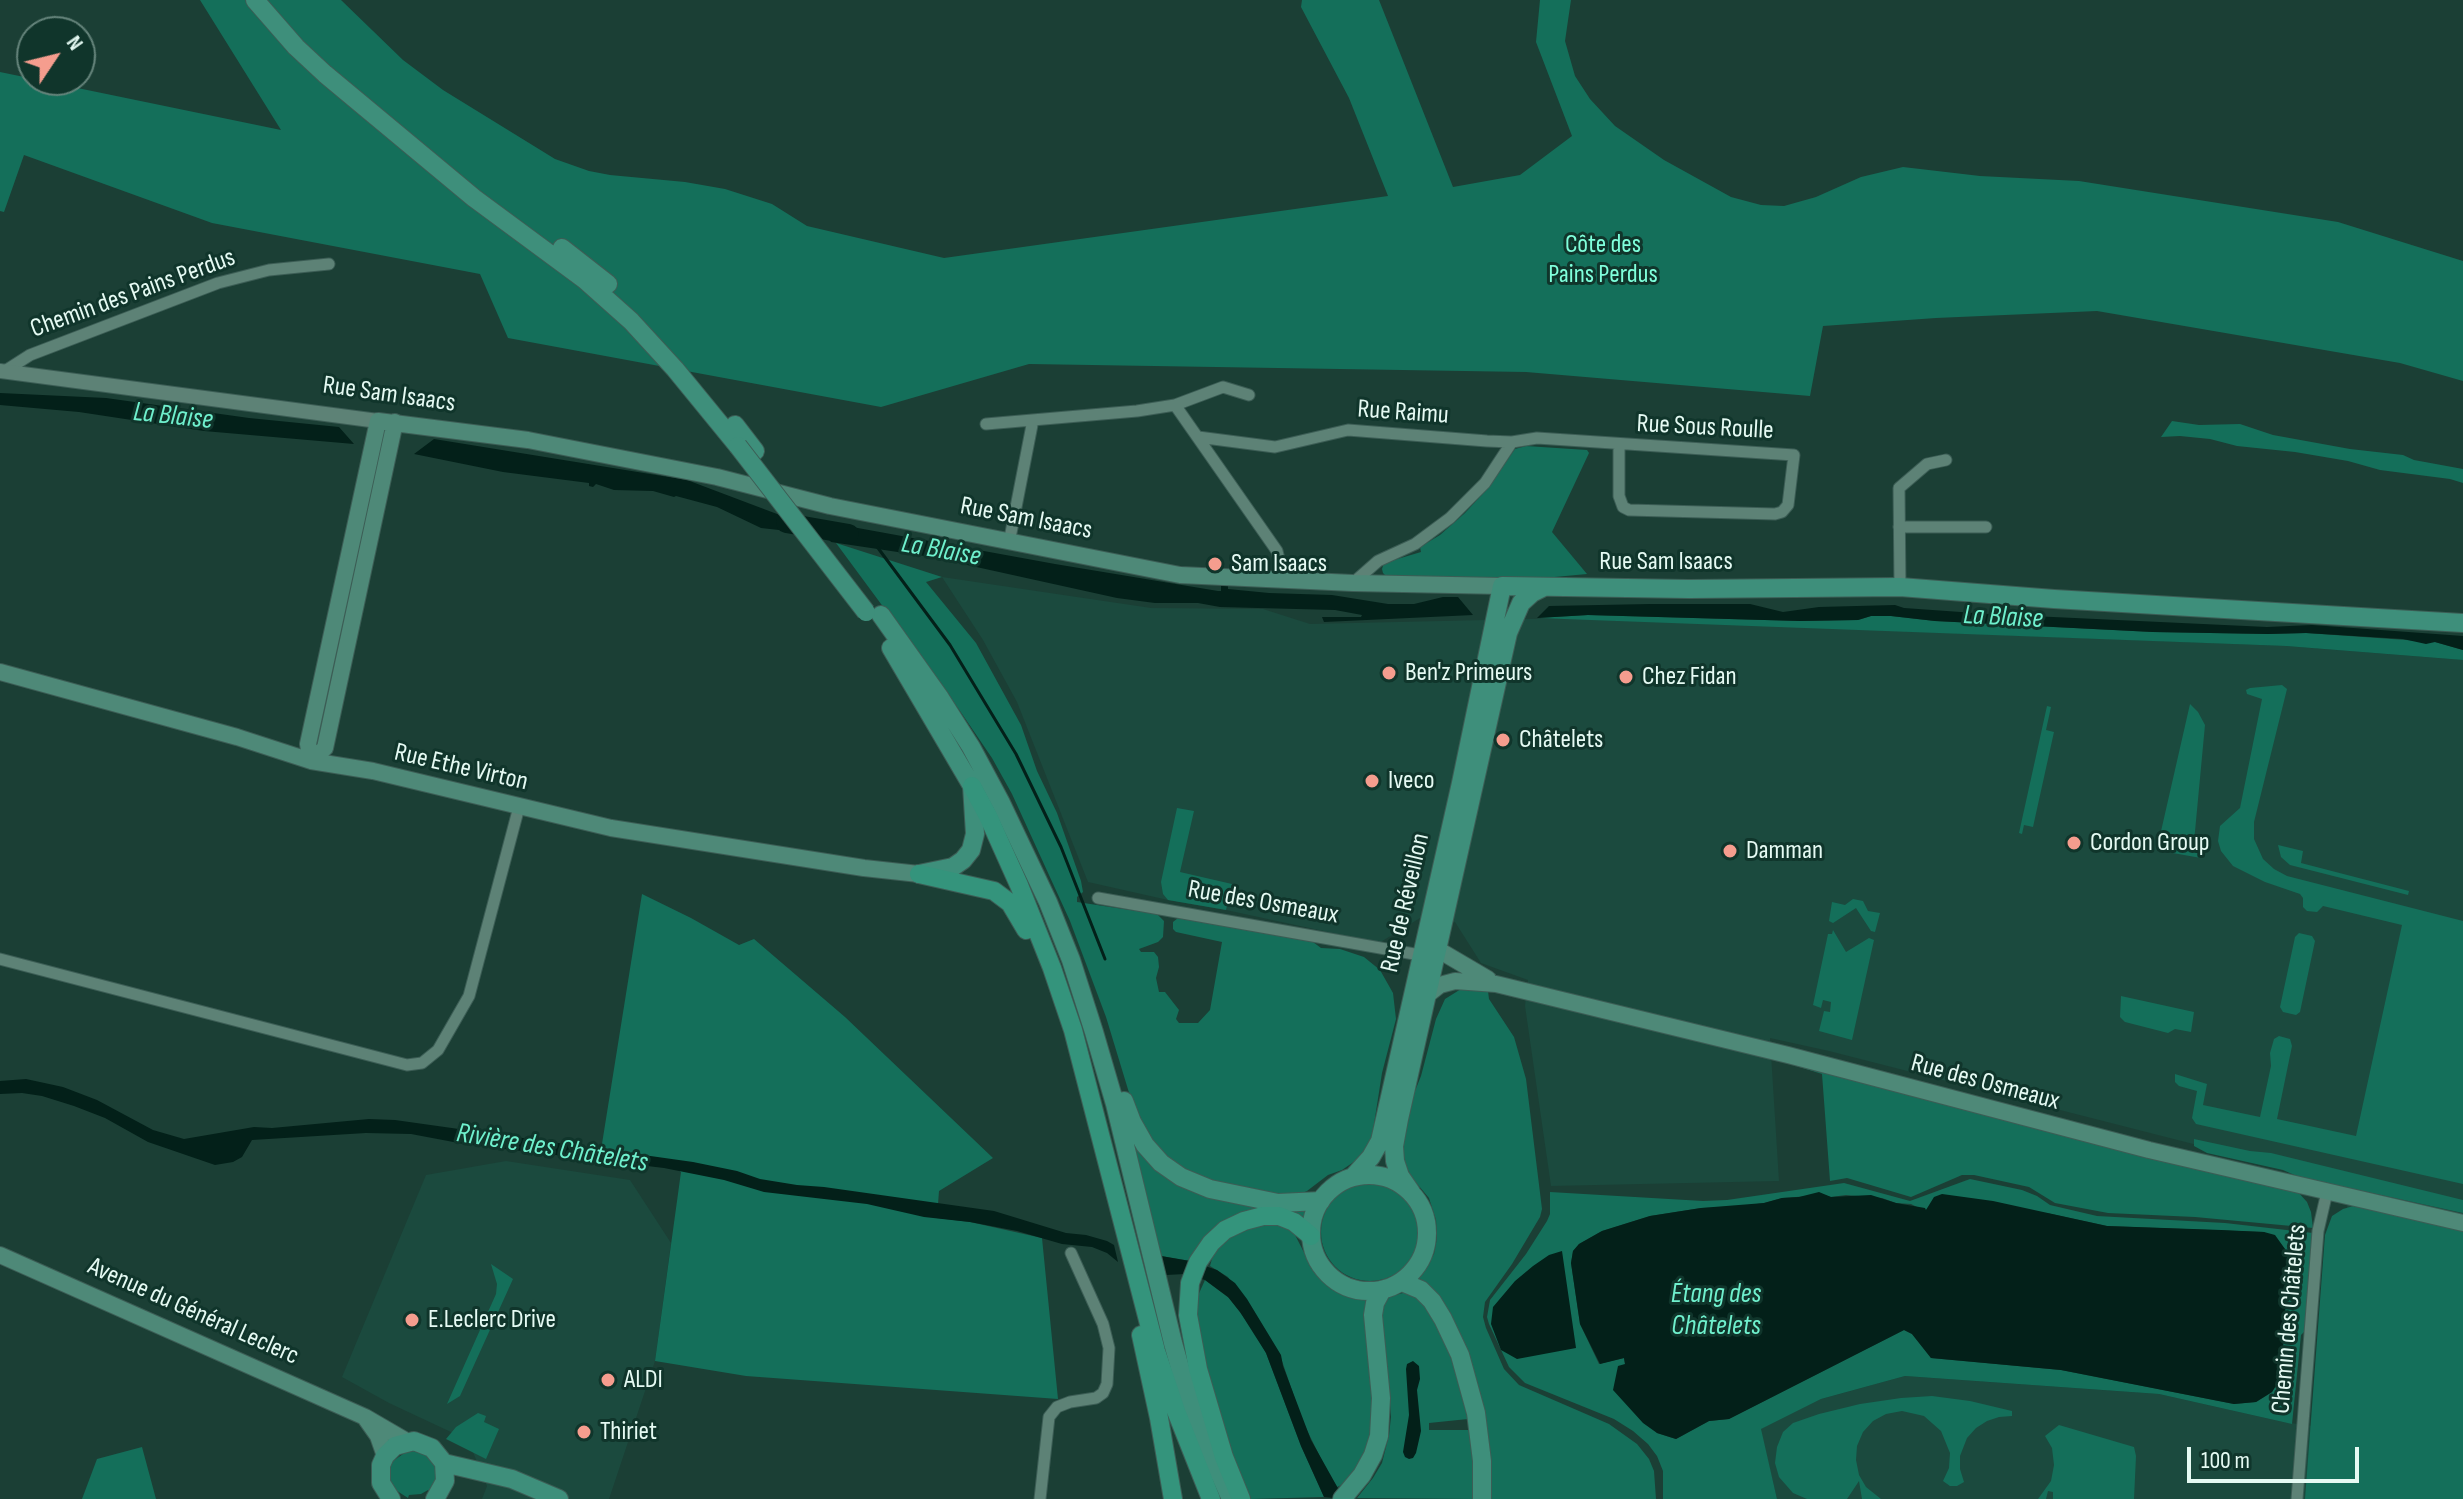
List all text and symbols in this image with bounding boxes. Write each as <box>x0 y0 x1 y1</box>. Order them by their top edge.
north arrow <box>16 16 96 96</box>
text: N <box>60 31 89 56</box>
park label: Côte des Pains Perdus <box>1548 229 1658 290</box>
street label: Chemin des Pains Perdus <box>26 243 240 345</box>
street label: Rue Sam Isaacs <box>321 370 457 420</box>
street label: Rue Raimu <box>1356 394 1450 432</box>
water label: La Blaise <box>131 396 215 438</box>
street label: Rue Sous Roulle <box>1636 409 1774 447</box>
street label: Rue Sam Isaacs <box>957 491 1095 547</box>
water label: La Blaise <box>899 528 983 574</box>
street label: Rue Sam Isaacs <box>1599 546 1733 578</box>
place label: Sam Isaacs <box>1231 548 1327 580</box>
marker: Sam Isaacs <box>1206 555 1224 573</box>
water label: La Blaise <box>1962 599 2044 637</box>
place label: Ben'z Primeurs <box>1405 657 1532 689</box>
place label: Chez Fidan <box>1642 661 1737 693</box>
marker: Ben'z Primeurs <box>1380 664 1398 682</box>
marker: Chez Fidan <box>1617 668 1635 686</box>
place label: Châtelets <box>1519 724 1603 756</box>
marker: Châtelets <box>1494 731 1512 749</box>
street label: Rue Ethe Virton <box>391 738 531 798</box>
place label: Iveco <box>1388 765 1435 797</box>
marker: Iveco <box>1363 772 1381 790</box>
place label: Cordon Group <box>2090 827 2210 859</box>
street label: Rue de Réveillon <box>1375 831 1437 975</box>
marker: Cordon Group <box>2065 834 2083 852</box>
place label: Damman <box>1746 835 1823 867</box>
marker: Damman <box>1721 842 1739 860</box>
street label: Rue des Osmeaux <box>1185 874 1341 932</box>
street label: Rue des Osmeaux <box>1907 1048 2063 1118</box>
water label: Rivière des Châtelets <box>454 1117 650 1181</box>
street label: Chemin des Châtelets <box>2266 1223 2314 1415</box>
street label: Avenue du Général Leclerc <box>83 1251 303 1373</box>
water label: Étang des Châtelets <box>1671 1278 1761 1344</box>
place label: E.Leclerc Drive <box>428 1304 556 1336</box>
marker: E.Leclerc Drive <box>403 1311 421 1329</box>
place label: ALDI <box>624 1364 663 1396</box>
marker: ALDI <box>599 1371 617 1389</box>
place label: Thiriet <box>600 1416 657 1448</box>
marker: Thiriet <box>575 1423 593 1441</box>
scale bar <box>2191 1431 2363 1481</box>
text: 100 m <box>2201 1446 2250 1475</box>

